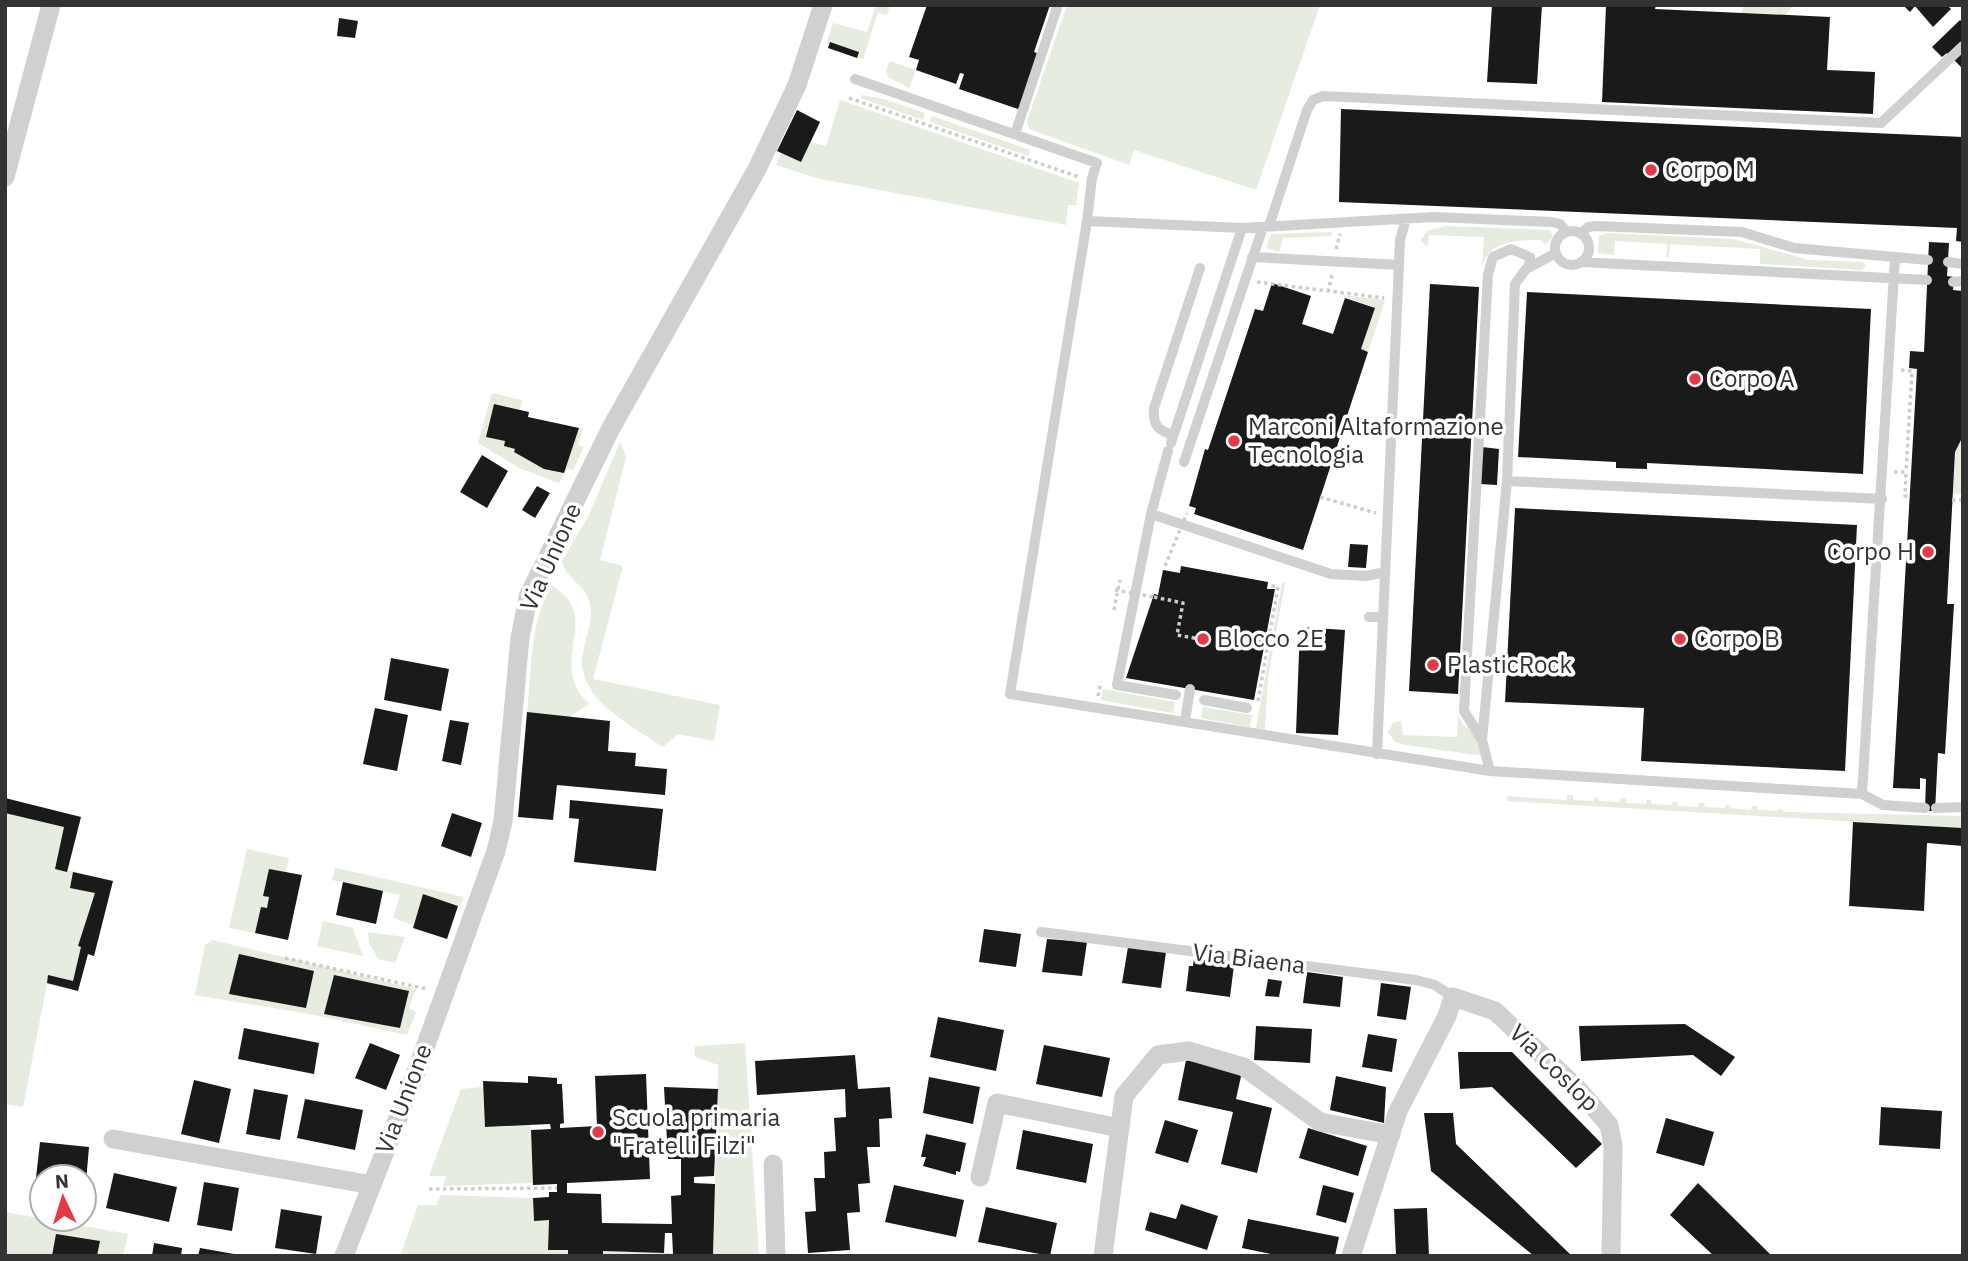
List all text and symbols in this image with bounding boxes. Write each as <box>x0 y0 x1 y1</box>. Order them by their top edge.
place label: Corpo M <box>1665 153 1755 185</box>
marker: Corpo M <box>1643 162 1659 178</box>
place label: Corpo A <box>1709 362 1795 394</box>
marker: Corpo A <box>1687 371 1703 387</box>
place label: Marconi Altaformazione Tecnologia <box>1248 410 1504 470</box>
marker: Marconi Altaformazione Tecnologia <box>1226 433 1242 449</box>
street label: Via Unione <box>512 497 588 616</box>
place label: Corpo H <box>1827 535 1914 567</box>
marker: Corpo H <box>1920 544 1936 560</box>
place label: Blocco 2E <box>1217 622 1324 654</box>
place label: Corpo B <box>1694 622 1780 654</box>
marker: Blocco 2E <box>1195 631 1211 647</box>
marker: Corpo B <box>1672 631 1688 647</box>
place label: PlasticRock <box>1447 648 1572 680</box>
marker: PlasticRock <box>1425 657 1441 673</box>
street label: Via Biaena <box>1191 935 1307 981</box>
street label: Via Coslop <box>1503 1017 1606 1118</box>
street label: Via Unione <box>367 1039 439 1158</box>
place label: Scuola primaria "Fratelli Filzi" <box>612 1101 780 1161</box>
marker: Scuola primaria "Fratelli Filzi" <box>590 1124 606 1140</box>
north arrow <box>28 1163 98 1233</box>
text: N <box>54 1169 70 1193</box>

